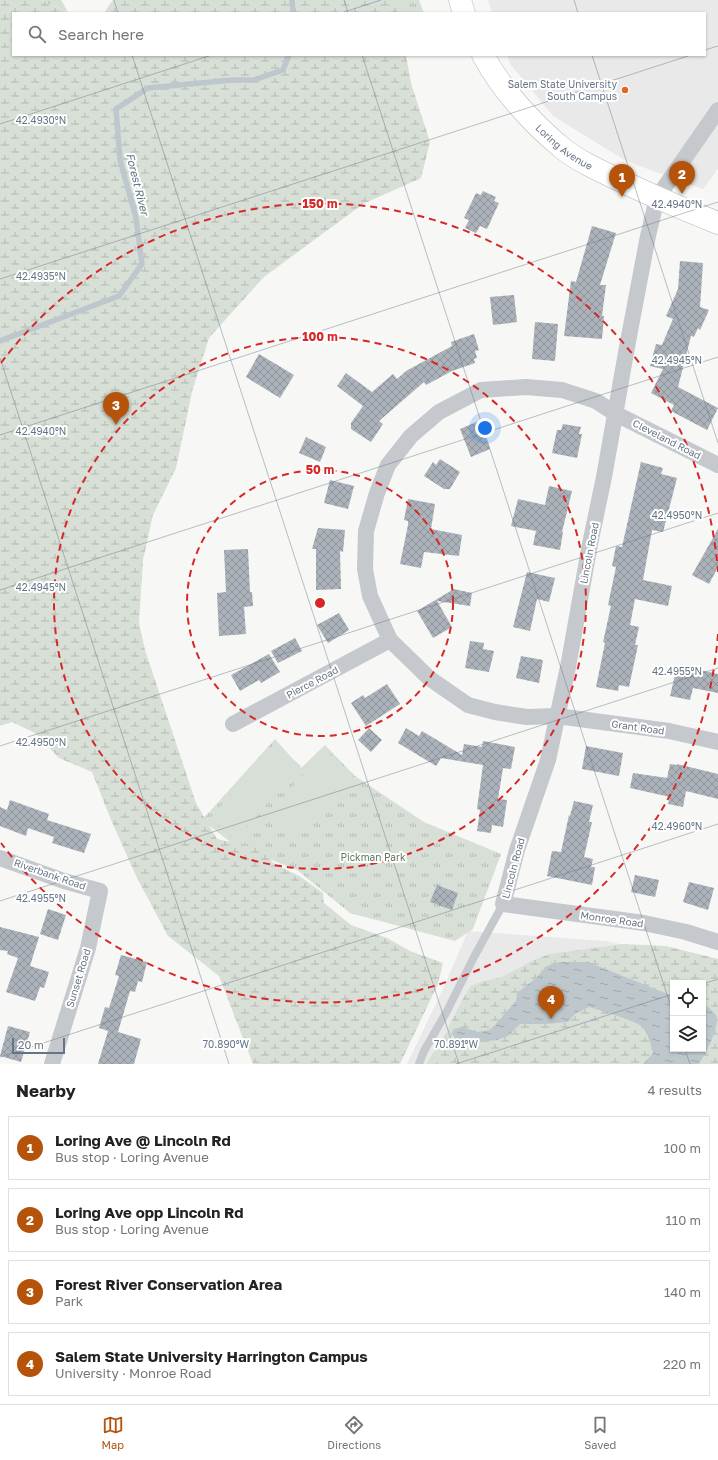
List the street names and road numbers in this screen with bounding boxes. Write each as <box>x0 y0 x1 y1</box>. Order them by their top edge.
street label: Loring Avenue <box>533 122 595 172</box>
street label: Cleveland Road <box>631 417 703 461</box>
street label: Lincoln Road <box>577 521 601 585</box>
street label: Pierce Road <box>284 663 340 701</box>
street label: Grant Road <box>611 717 665 737</box>
street label: Lincoln Road <box>499 836 527 900</box>
street label: Riverbank Road <box>13 856 87 892</box>
street label: Monroe Road <box>580 909 644 929</box>
street label: Sunset Road <box>63 947 93 1009</box>

